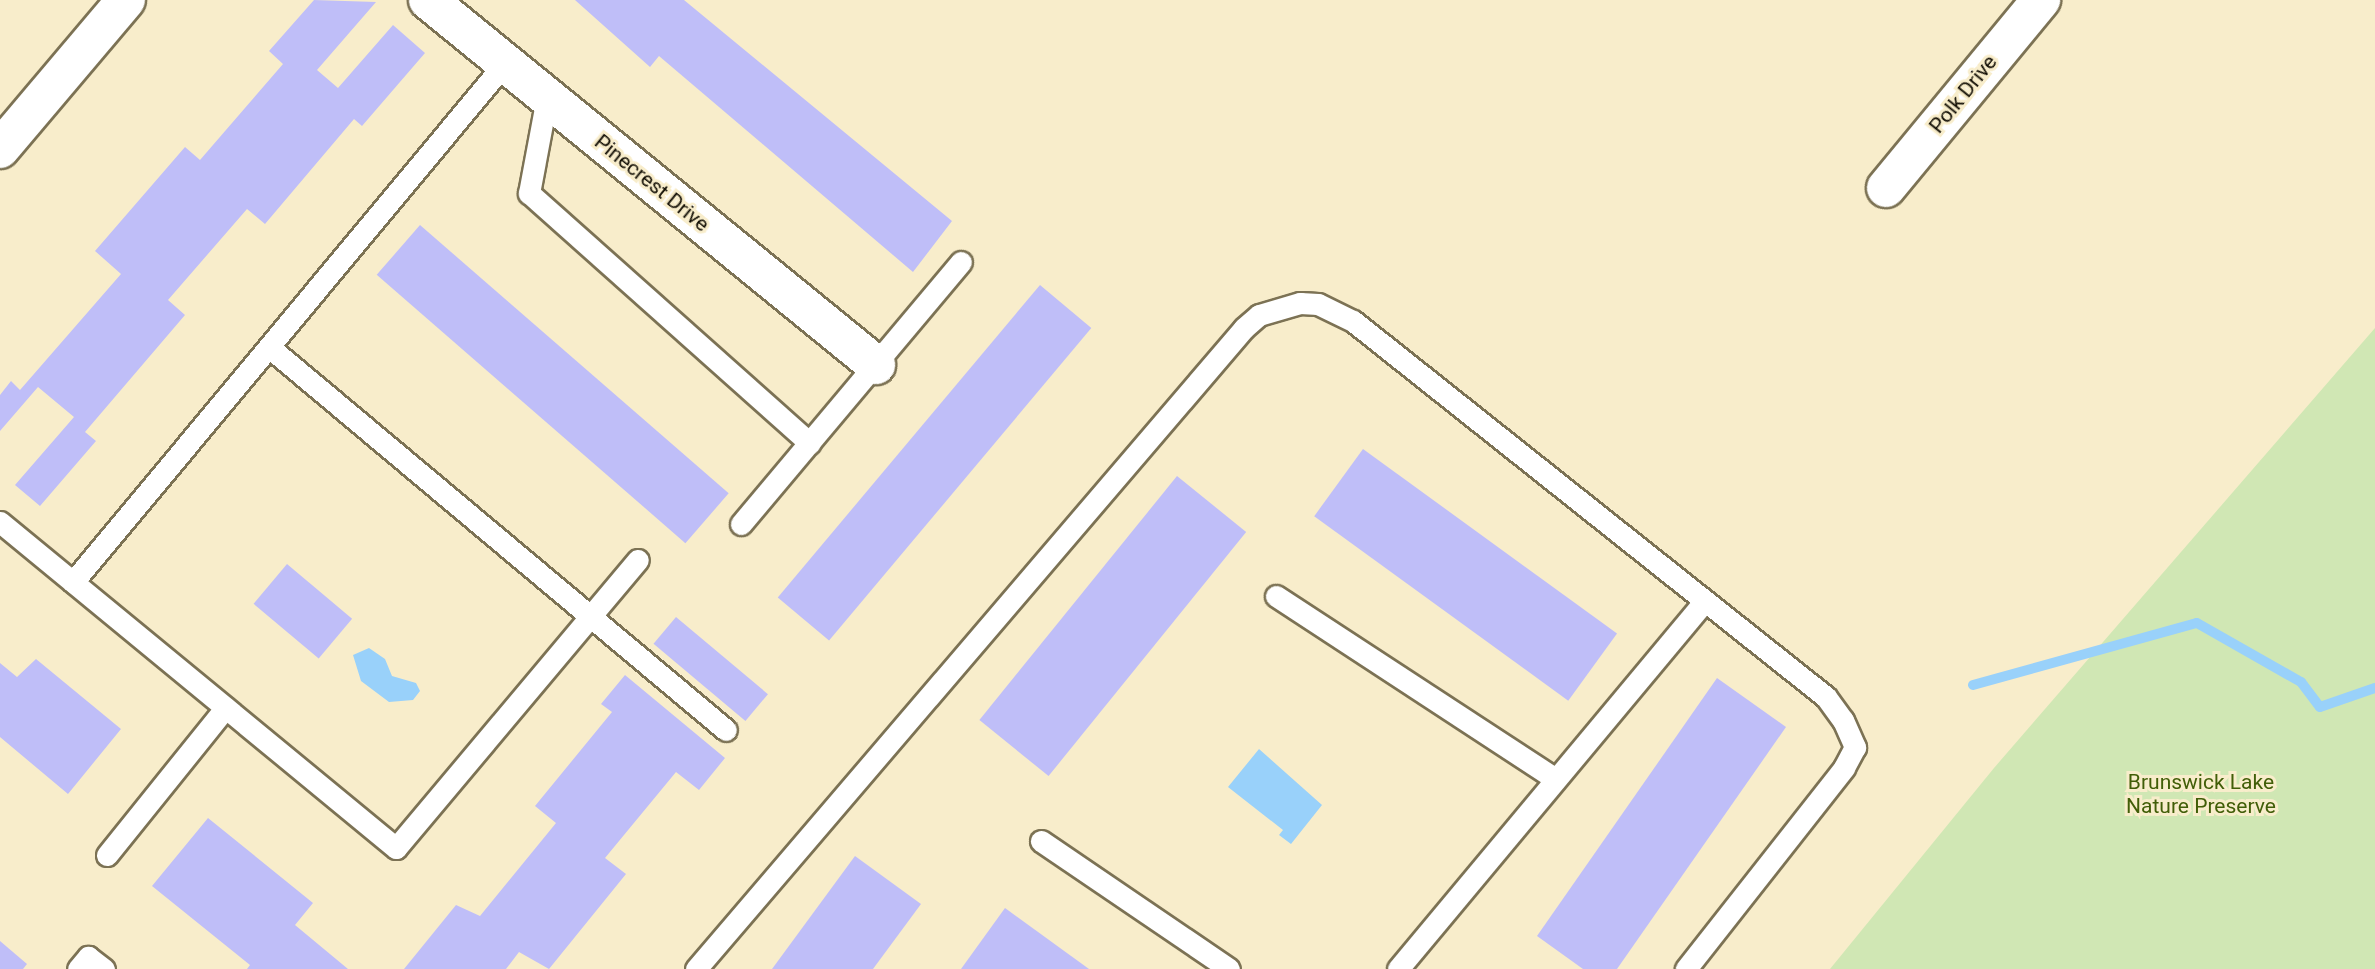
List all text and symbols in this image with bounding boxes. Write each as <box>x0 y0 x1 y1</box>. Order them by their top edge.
street label: Polk Drive <box>1924 50 2002 138</box>
street label: Pinecrest Drive <box>590 129 714 237</box>
park label: Brunswick Lake Nature Preserve <box>2126 769 2276 819</box>

